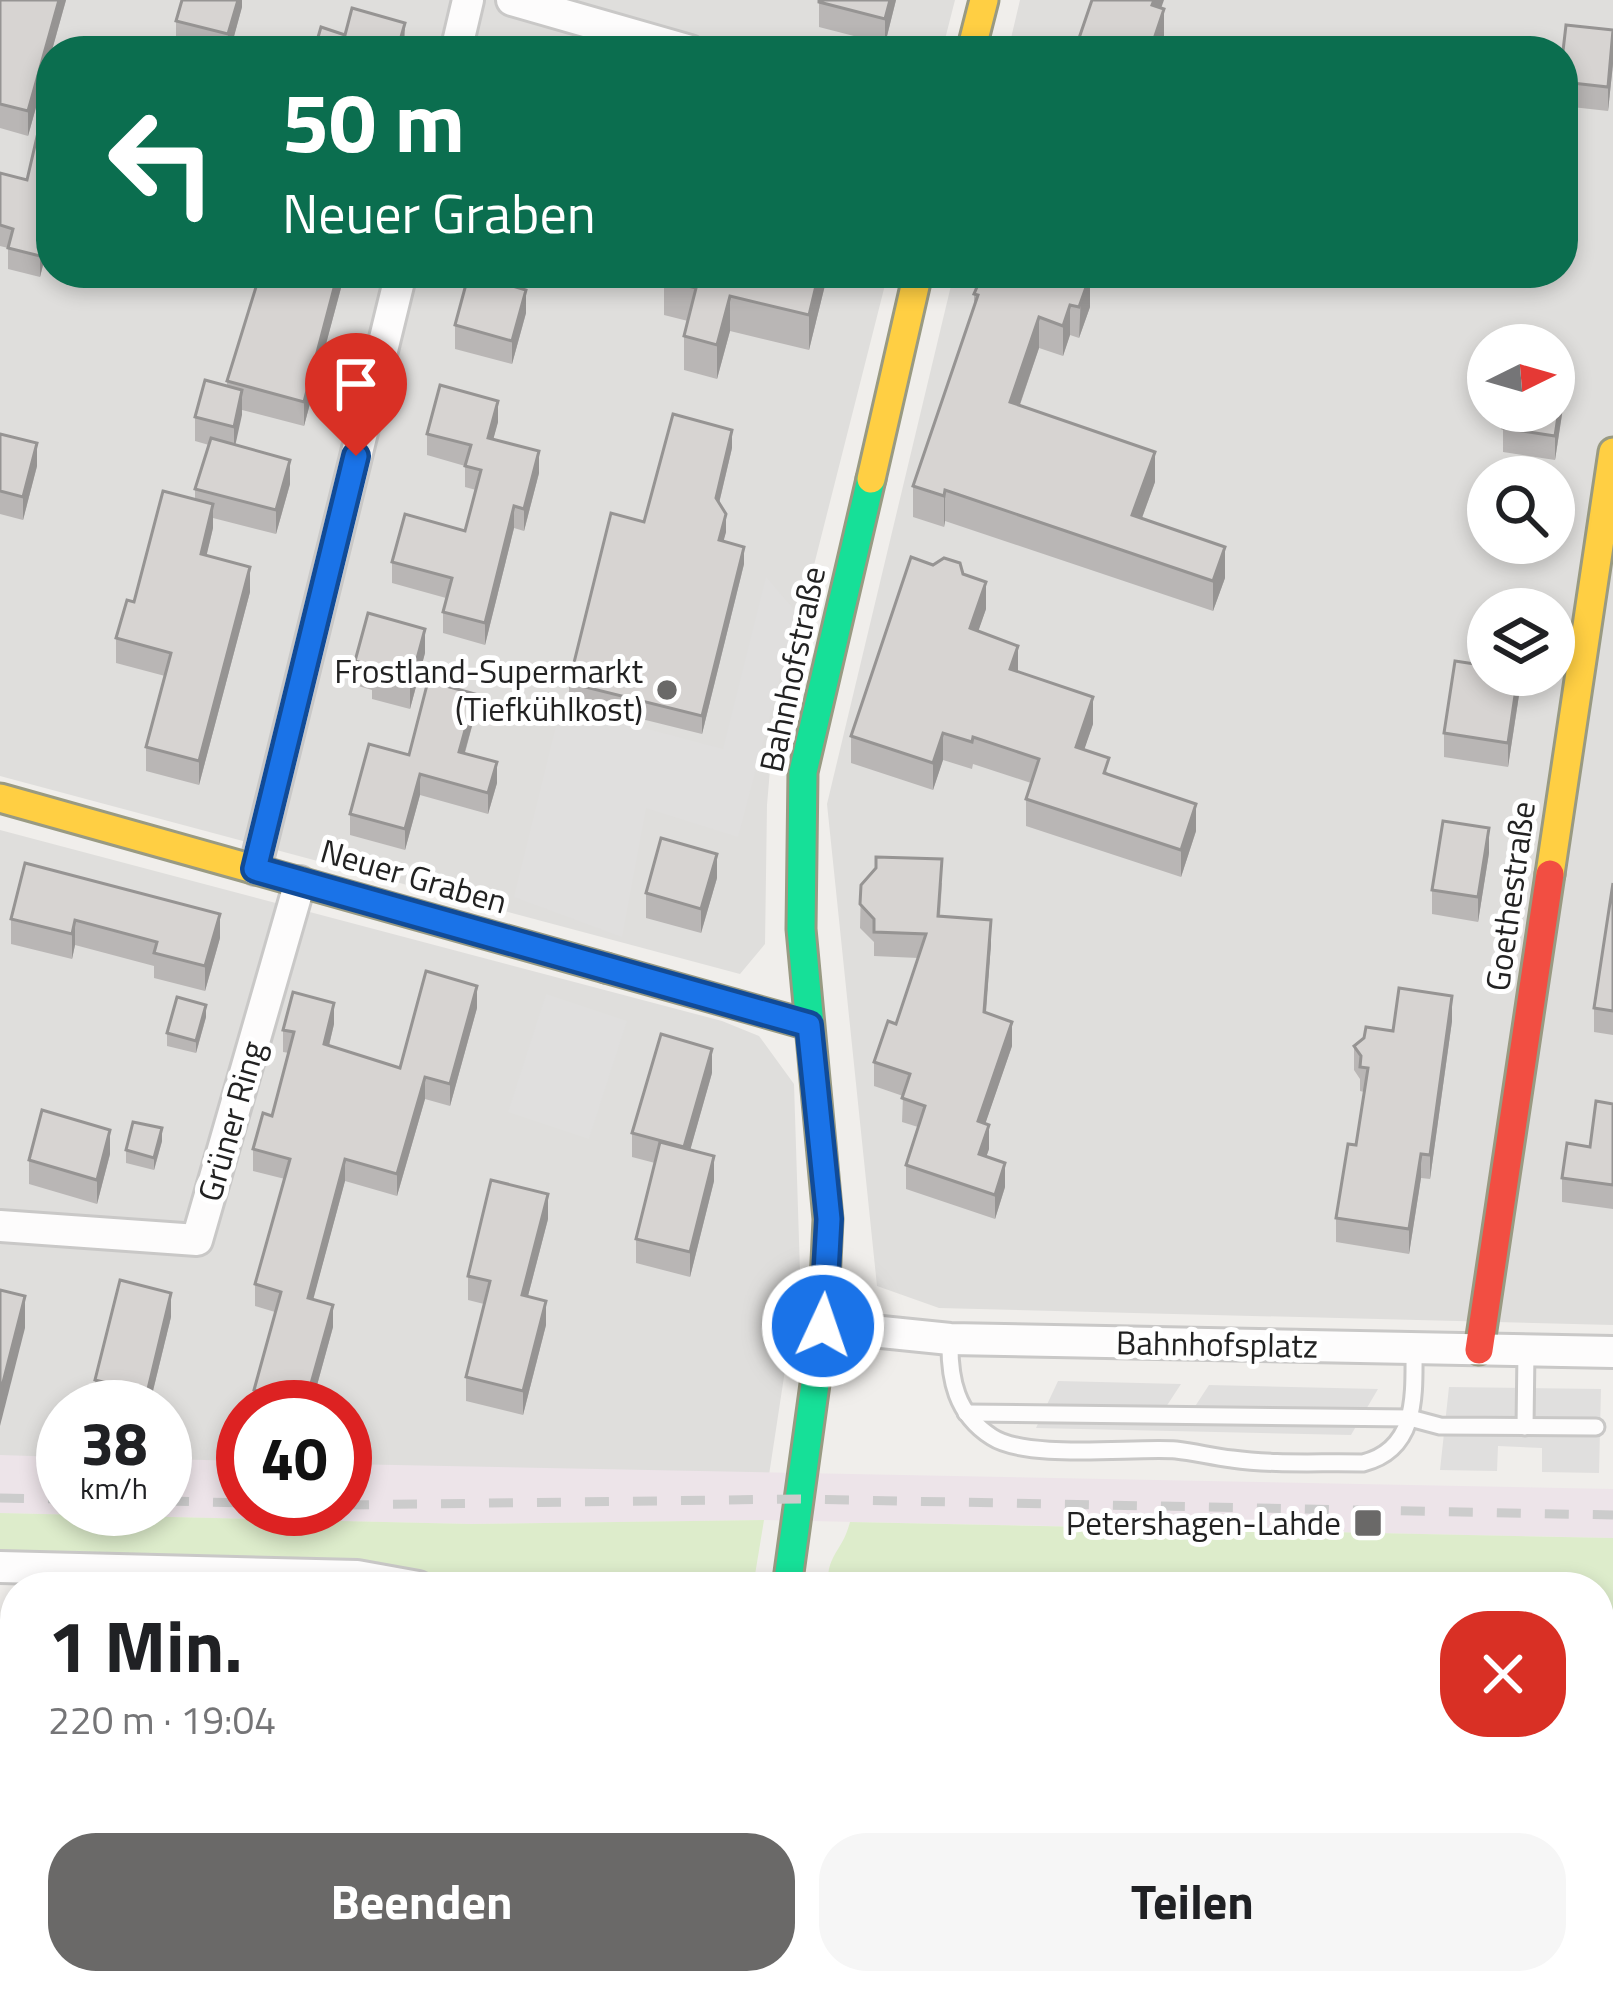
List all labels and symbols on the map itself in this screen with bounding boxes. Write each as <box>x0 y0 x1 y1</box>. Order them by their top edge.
north arrow <box>1467 324 1575 432</box>
pin <box>305 333 407 456</box>
street label: Bahnhofstraße <box>746 562 838 776</box>
place label: Frostland-Supermarkt (Tiefkühlkost) <box>334 646 643 734</box>
marker: Frostland-Supermarkt (Tiefkühlkost) <box>654 677 680 703</box>
street label: Goethestraße <box>1472 798 1548 994</box>
street label: Neuer Graben <box>315 826 513 926</box>
street label: Grüner Ring <box>184 1035 278 1207</box>
position arrow <box>760 1263 886 1389</box>
street label: Bahnhofsplatz <box>1116 1317 1318 1371</box>
speed limit sign: 40 <box>216 1380 372 1536</box>
place label: Petershagen-Lahde <box>1066 1498 1341 1548</box>
marker: Petershagen-Lahde <box>1352 1507 1384 1539</box>

